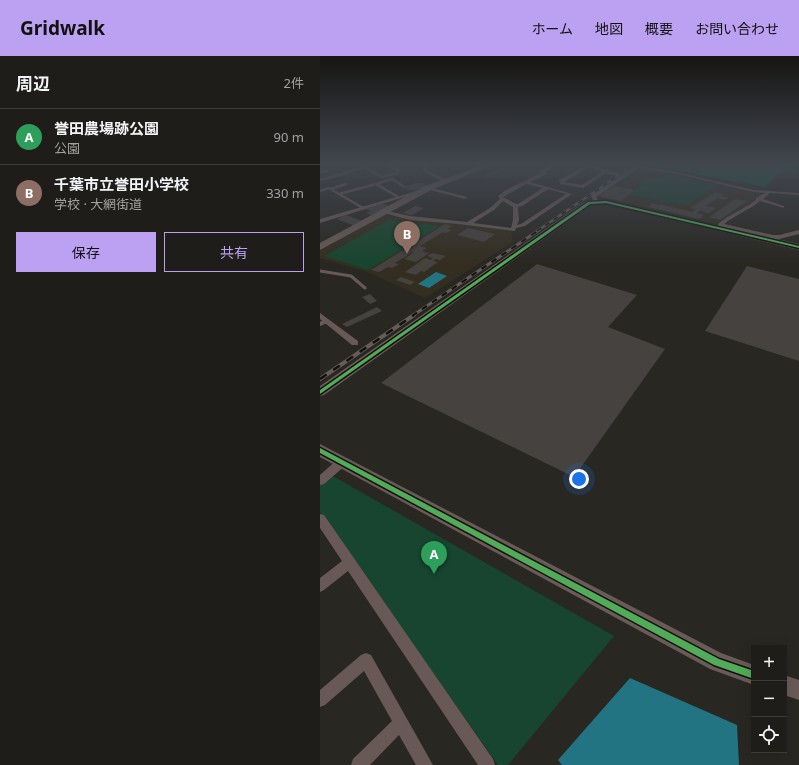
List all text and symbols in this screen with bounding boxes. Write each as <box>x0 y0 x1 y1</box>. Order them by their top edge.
text: Gridwalk <box>20 15 105 41</box>
text: ホーム <box>531 19 573 38</box>
text: 地図 <box>595 19 623 38</box>
text: 概要 <box>645 19 673 38</box>
text: お問い合わせ <box>695 19 779 38</box>
text: 周辺 <box>16 72 50 95</box>
text: 2件 <box>284 74 304 92</box>
text: 誉田農場跡公園 <box>54 118 159 138</box>
text: A <box>25 128 34 146</box>
text: 90 m <box>274 128 304 146</box>
text: 公園 <box>54 139 80 157</box>
text: 千葉市立誉田小学校 <box>54 174 189 194</box>
text: B <box>25 184 33 202</box>
text: 330 m <box>266 184 304 202</box>
text: 学校 · 大網街道 <box>54 195 142 213</box>
pin: B <box>394 221 420 254</box>
button: 保存 <box>16 232 156 272</box>
button: 共有 <box>164 232 304 272</box>
your location <box>569 469 589 489</box>
pin: A <box>421 541 447 574</box>
map controls <box>751 645 787 753</box>
button: + <box>751 645 787 681</box>
button: − <box>751 681 787 717</box>
button: locate <box>751 717 787 753</box>

